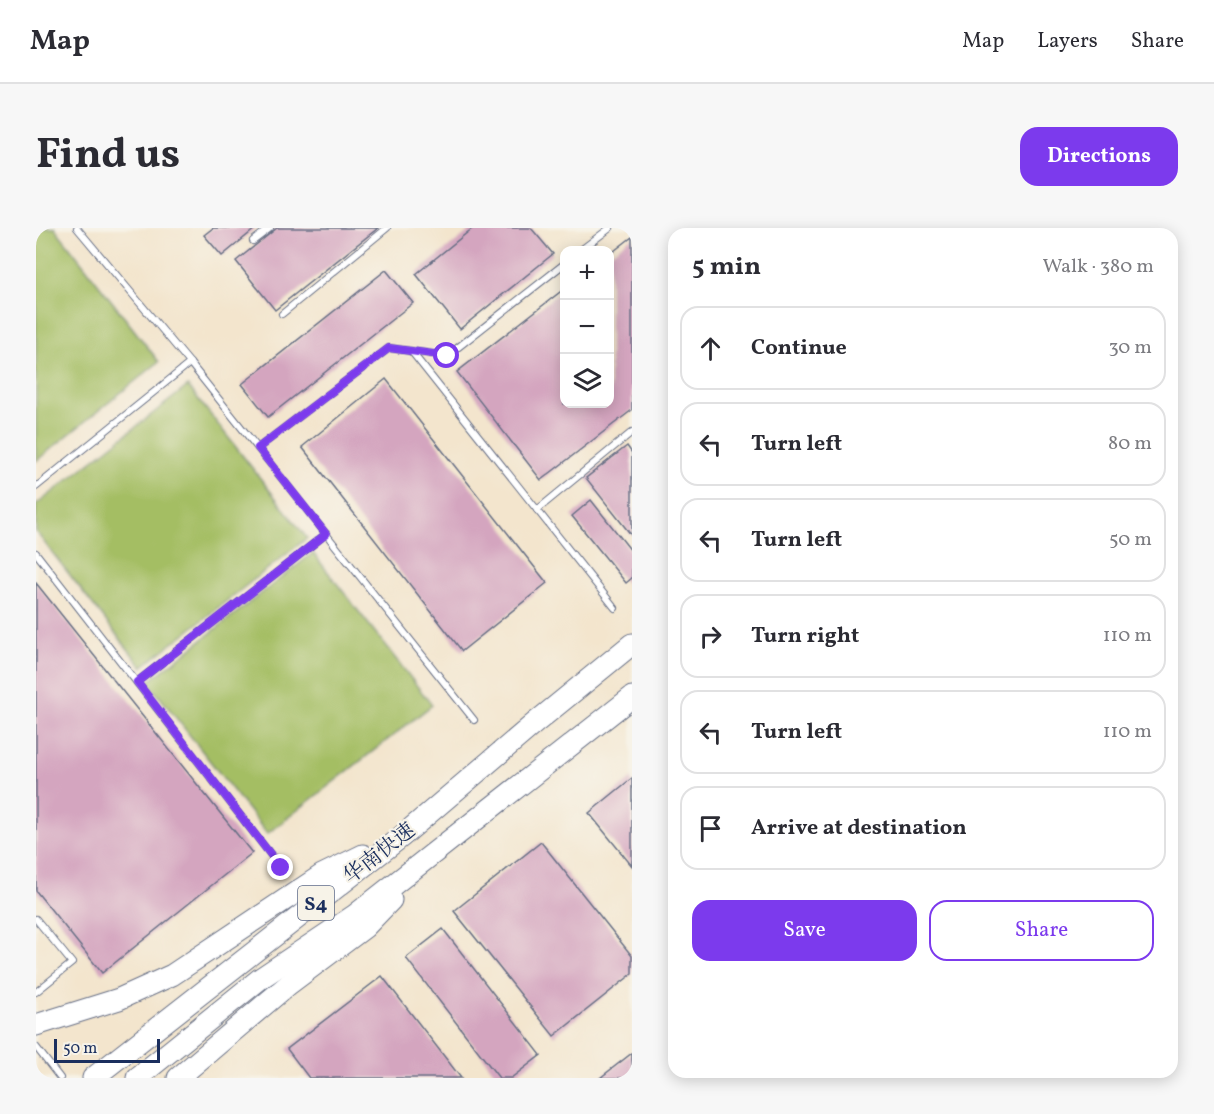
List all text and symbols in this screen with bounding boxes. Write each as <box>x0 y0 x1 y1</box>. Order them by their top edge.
text: Map <box>30 22 90 61</box>
text: Map <box>962 27 1004 56</box>
text: Layers <box>1037 27 1098 56</box>
text: Share <box>1131 27 1184 56</box>
text: Find us <box>36 127 180 186</box>
button: Directions <box>1020 127 1178 186</box>
map controls <box>560 246 614 408</box>
button: + <box>560 246 614 300</box>
text: 5 min <box>692 249 761 285</box>
text: Walk · 380 m <box>1042 253 1154 281</box>
button: − <box>560 300 614 354</box>
icon: ahead <box>694 332 727 365</box>
text: Continue <box>751 333 847 364</box>
text: 30 m <box>1108 334 1152 362</box>
route start <box>433 342 459 368</box>
button: layers <box>560 354 614 408</box>
icon: left <box>694 428 727 461</box>
text: Turn left <box>751 429 842 460</box>
text: 80 m <box>1108 430 1152 458</box>
icon: left <box>694 524 727 557</box>
text: Turn left <box>751 525 842 556</box>
text: 50 m <box>1109 526 1152 554</box>
icon: right <box>694 620 727 653</box>
text: Turn right <box>751 621 859 652</box>
text: 110 m <box>1103 622 1152 650</box>
icon: left <box>694 716 727 749</box>
text: Turn left <box>751 717 842 748</box>
text: 110 m <box>1103 718 1152 746</box>
icon: arrive <box>694 812 727 845</box>
text: Arrive at destination <box>751 813 967 844</box>
street label: 华南快速 <box>338 817 422 891</box>
route end <box>267 854 293 880</box>
road number: S4 <box>298 886 334 920</box>
button: Save <box>692 900 917 961</box>
button: Share <box>929 900 1154 961</box>
scale bar <box>54 1036 160 1064</box>
text: 50 m <box>63 1038 97 1060</box>

